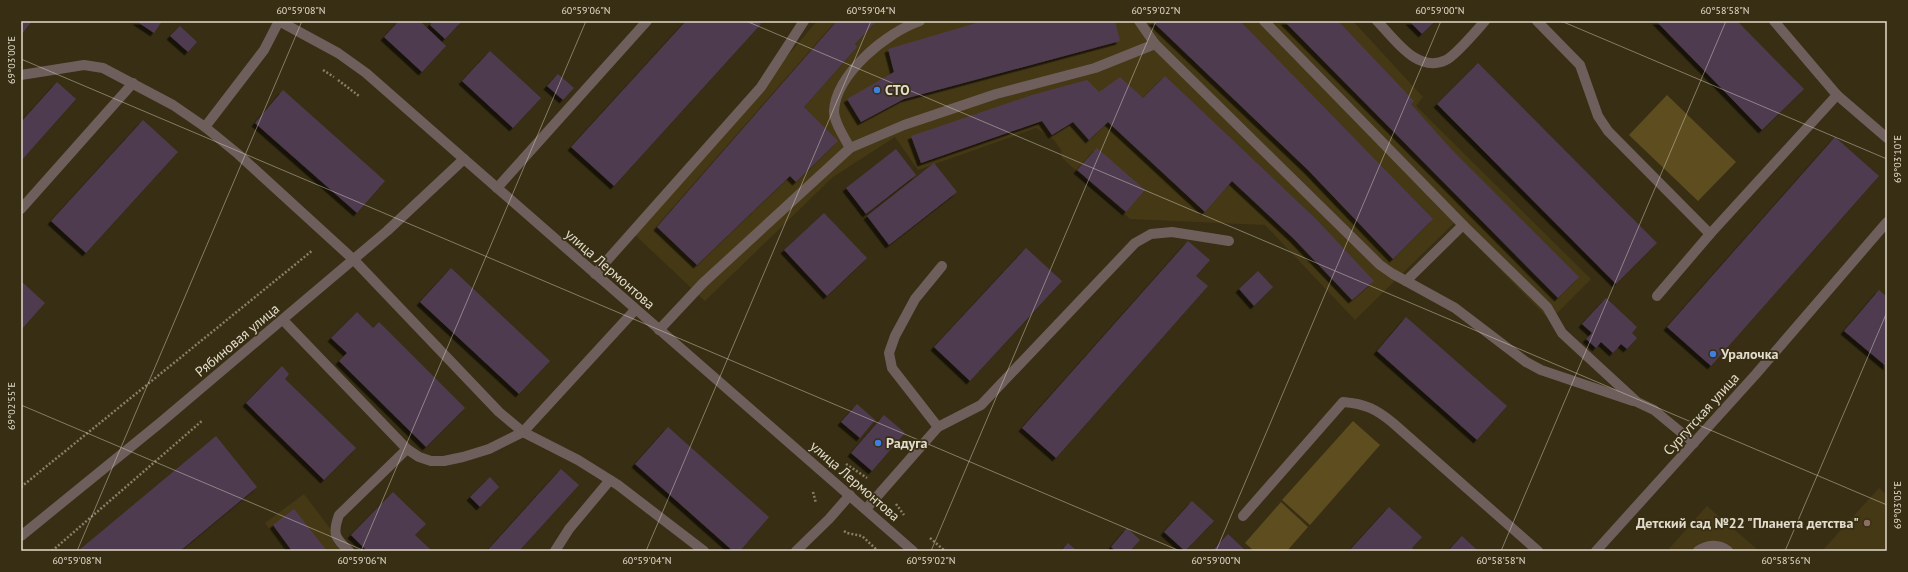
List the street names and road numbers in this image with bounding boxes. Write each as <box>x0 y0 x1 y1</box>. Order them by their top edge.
street label: улица Лермонтова <box>561 225 659 313</box>
street label: Рябиновая улица <box>191 300 283 380</box>
street label: Сургутская улица <box>1659 369 1743 459</box>
street label: улица Лермонтова <box>806 437 904 525</box>

